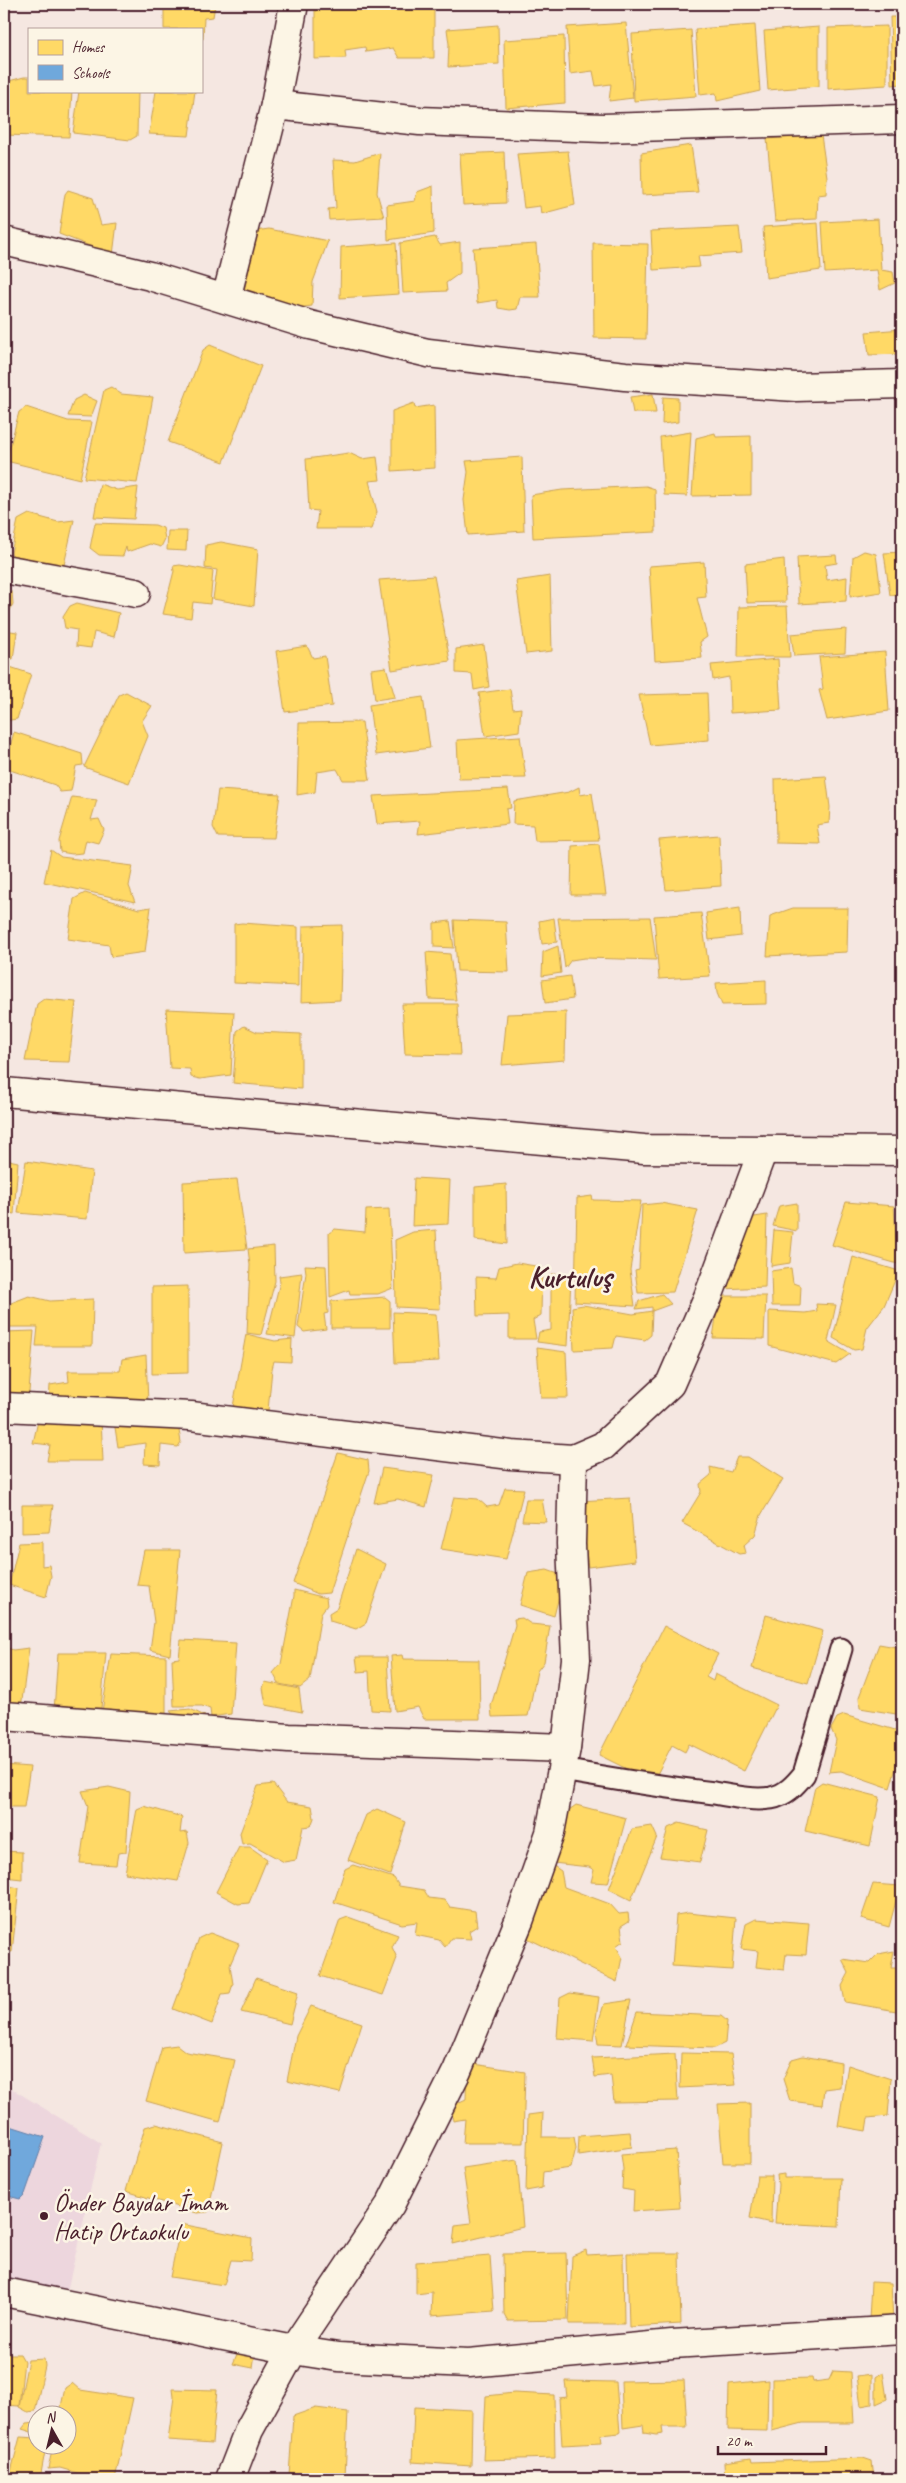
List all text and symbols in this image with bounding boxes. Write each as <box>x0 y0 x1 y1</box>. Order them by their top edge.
legend <box>28 28 202 92</box>
text: Homes <box>72 38 106 57</box>
text: Schools <box>72 64 111 83</box>
district label: Kurtuluş <box>528 1258 614 1296</box>
place label: Önder Baydar İmam Hatip Ortaokulu <box>54 2187 229 2248</box>
marker: Önder Baydar İmam Hatip Ortaokulu <box>38 2210 50 2222</box>
north arrow <box>28 2406 78 2456</box>
text: N <box>45 2408 58 2427</box>
scale bar <box>718 2423 826 2455</box>
text: 20 m <box>726 2432 753 2451</box>

